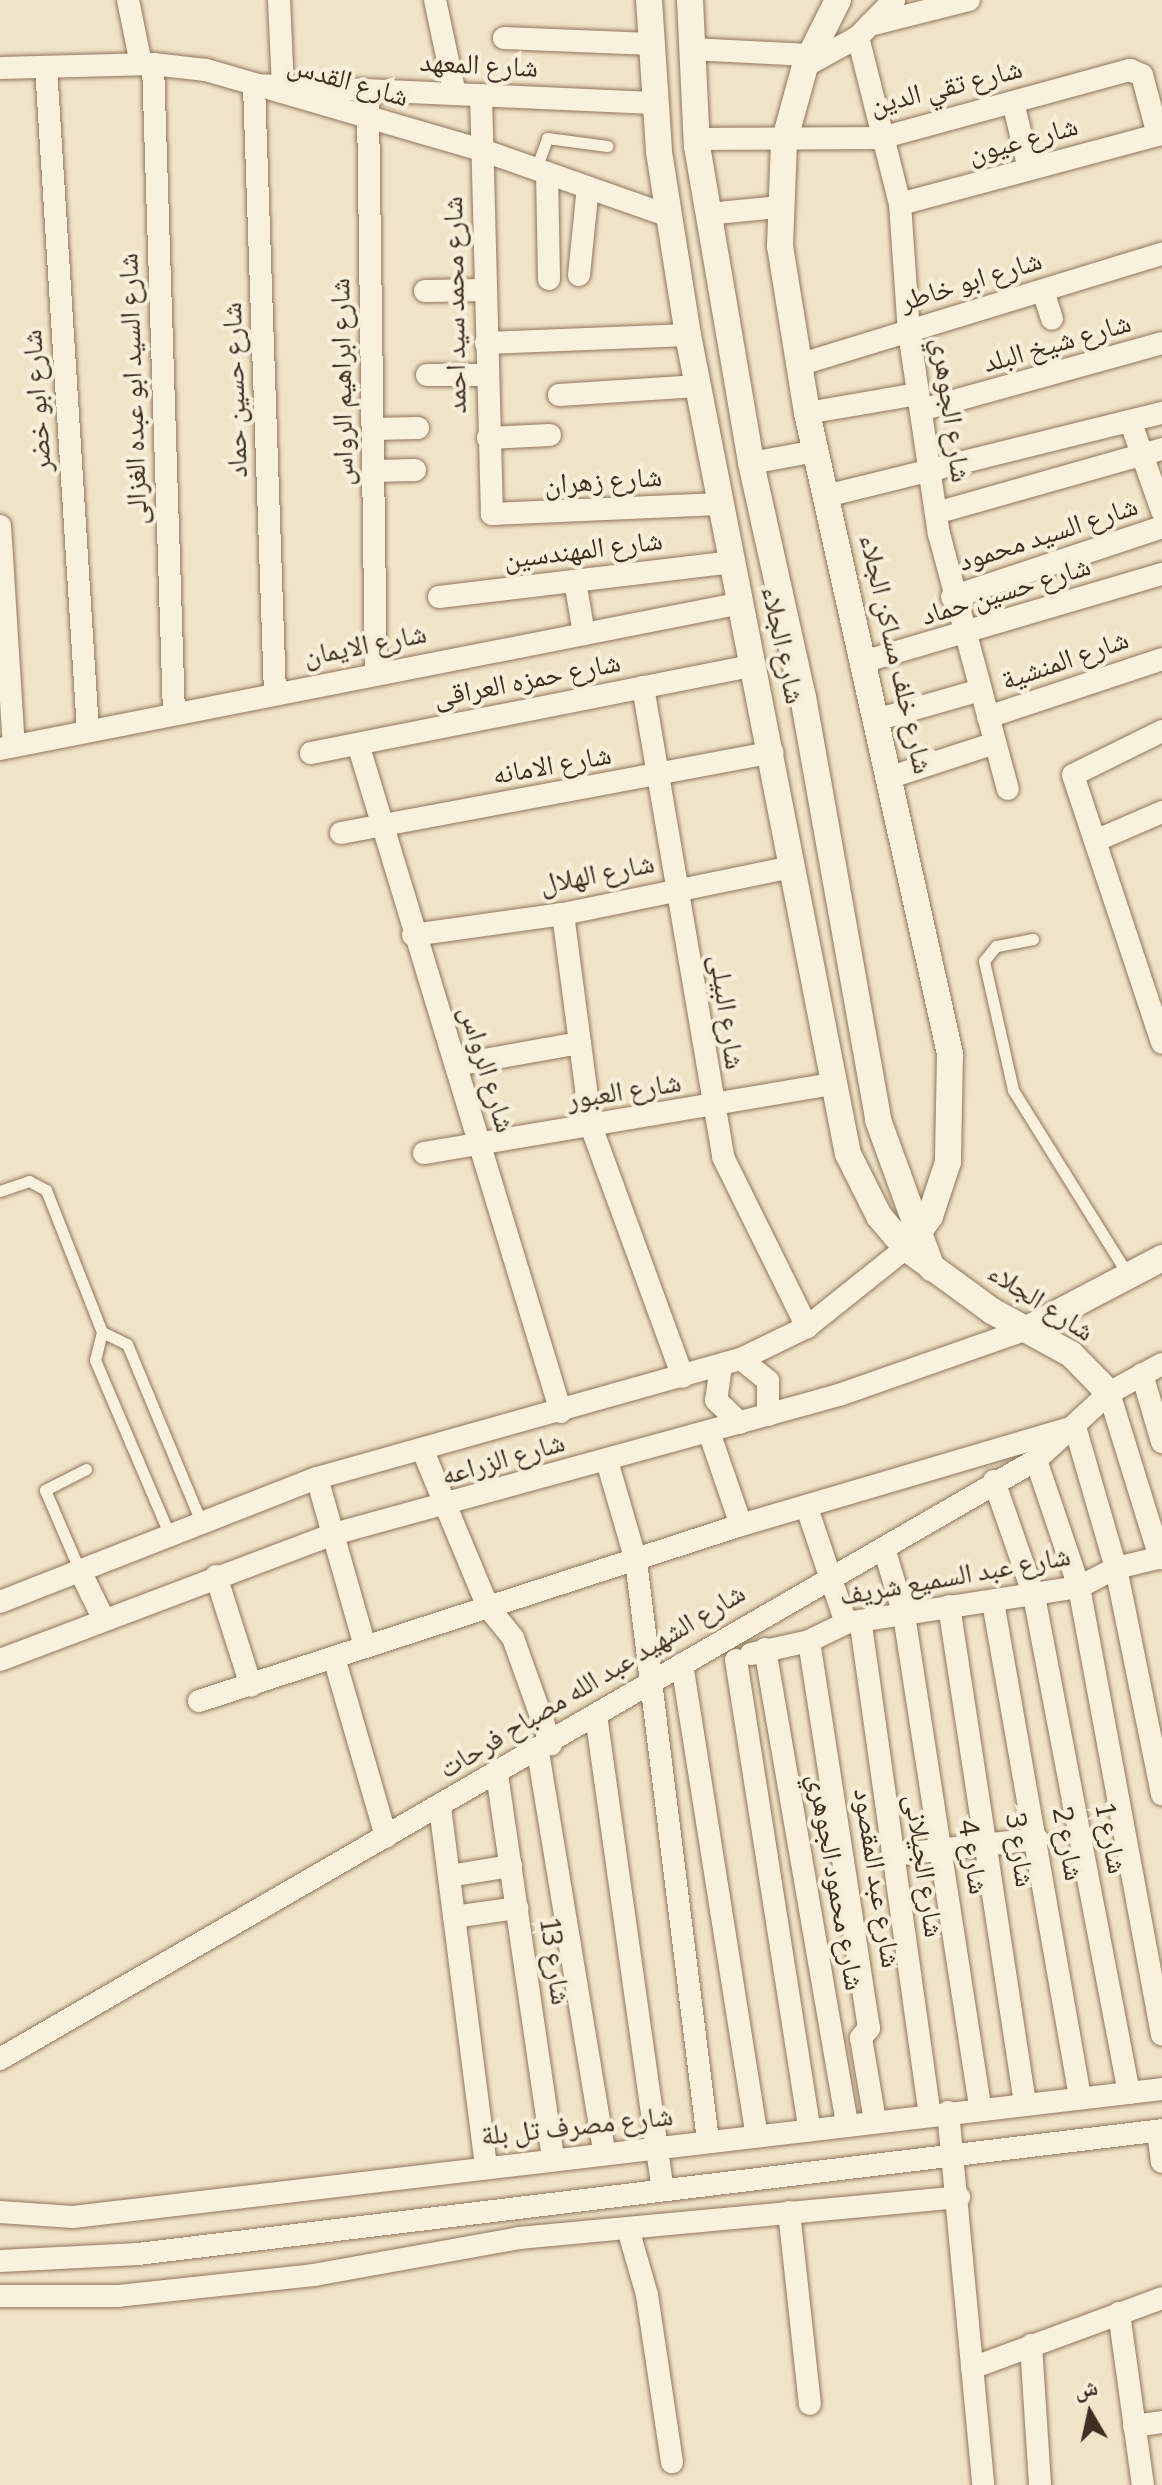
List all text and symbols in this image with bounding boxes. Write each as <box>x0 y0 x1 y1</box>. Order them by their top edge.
street label: شارع المعهد <box>419 45 539 85</box>
street label: شارع القدس <box>284 48 412 114</box>
street label: شارع تقي الدين <box>866 52 1026 122</box>
street label: شارع عيون <box>964 109 1082 171</box>
street label: شارع محمد سيد احمد <box>436 196 474 414</box>
street label: شارع ابو خاطر <box>896 244 1046 318</box>
street label: شارع السيد ابو عبده الغزالى <box>111 253 155 525</box>
street label: شارع ابراهيم الرواس <box>323 278 361 486</box>
street label: شارع حسين حماد <box>215 302 255 478</box>
street label: شارع شيخ البلد <box>979 306 1135 380</box>
street label: شارع ابو خضر <box>15 329 59 473</box>
street label: شارع الجوهري <box>924 335 978 485</box>
street label: شارع زهران <box>543 460 663 502</box>
street label: شارع السيد محمود <box>954 489 1142 579</box>
street label: شارع المهندسين <box>502 524 664 576</box>
street label: شارع خلف مساكن الجلاء <box>852 531 940 777</box>
street label: شارع حسين حماد <box>917 549 1095 633</box>
street label: شارع الجلاء <box>754 583 812 707</box>
street label: شارع الايمان <box>301 617 429 673</box>
street label: شارع المنشية <box>997 623 1133 697</box>
street label: شارع حمزه العراقى <box>431 645 623 715</box>
street label: شارع الامانه <box>490 738 614 792</box>
street label: شارع الهلال <box>537 846 657 902</box>
street label: شارع البيلى <box>702 952 752 1072</box>
street label: شارع الرواس <box>452 1002 522 1136</box>
street label: شارع العبور <box>565 1065 683 1117</box>
street label: شارع الجلاء <box>982 1255 1100 1349</box>
street label: شارع الزراعه <box>437 1425 569 1493</box>
street label: شارع عبد السميع شريف <box>837 1539 1073 1613</box>
street label: شارع الشهيد عبد الله مصباح فرحات <box>433 1576 751 1786</box>
street label: شارع محمود الجوهري <box>800 1771 872 1993</box>
street label: شارع عبد المقصود <box>846 1786 908 1970</box>
street label: شارع الجيلانى <box>897 1792 951 1940</box>
street label: شارع 1 <box>1088 1801 1134 1877</box>
street label: شارع 2 <box>1045 1805 1091 1883</box>
street label: شارع 3 <box>998 1811 1042 1889</box>
street label: شارع 4 <box>951 1817 995 1897</box>
street label: شارع 13 <box>532 1917 578 2007</box>
street label: شارع مصرف تل بلة <box>479 2099 675 2153</box>
north arrow <box>1050 2373 1130 2453</box>
text: ش <box>1073 2374 1100 2404</box>

